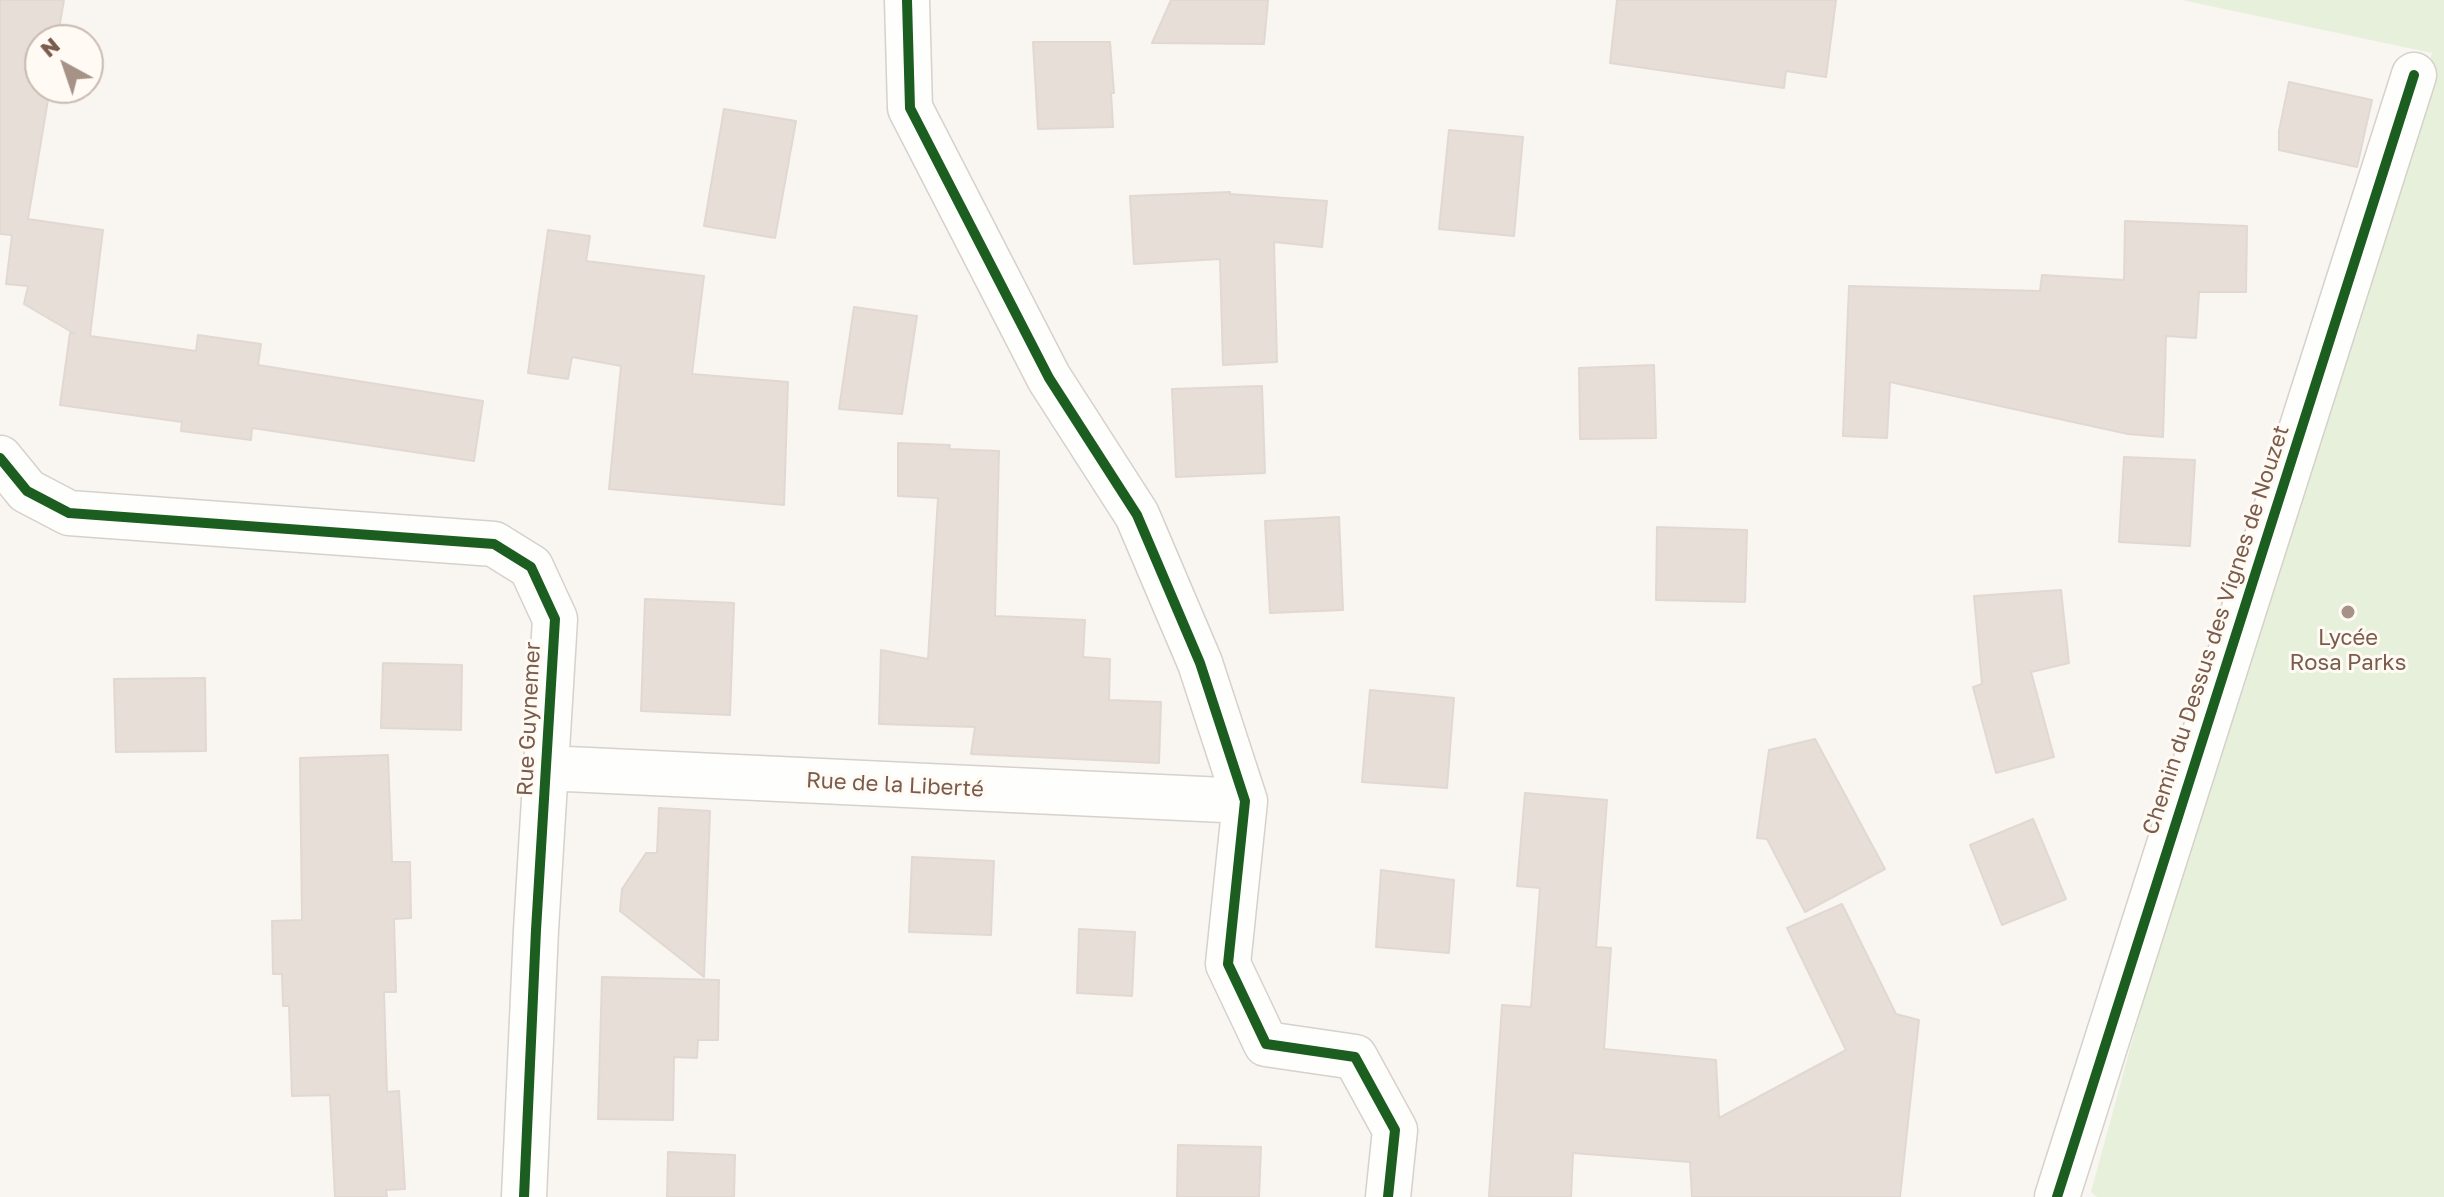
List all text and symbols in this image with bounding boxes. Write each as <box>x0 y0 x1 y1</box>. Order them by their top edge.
north arrow <box>24 24 104 104</box>
text: N <box>34 31 65 62</box>
street label: Chemin du Dessus des Vignes de Nouzet <box>2137 422 2295 838</box>
marker: Lycée Rosa Parks <box>2339 603 2357 621</box>
place label: Lycée Rosa Parks <box>2290 625 2406 676</box>
street label: Rue Guynemer <box>512 641 546 797</box>
street label: Rue de la Liberté <box>805 767 985 803</box>

